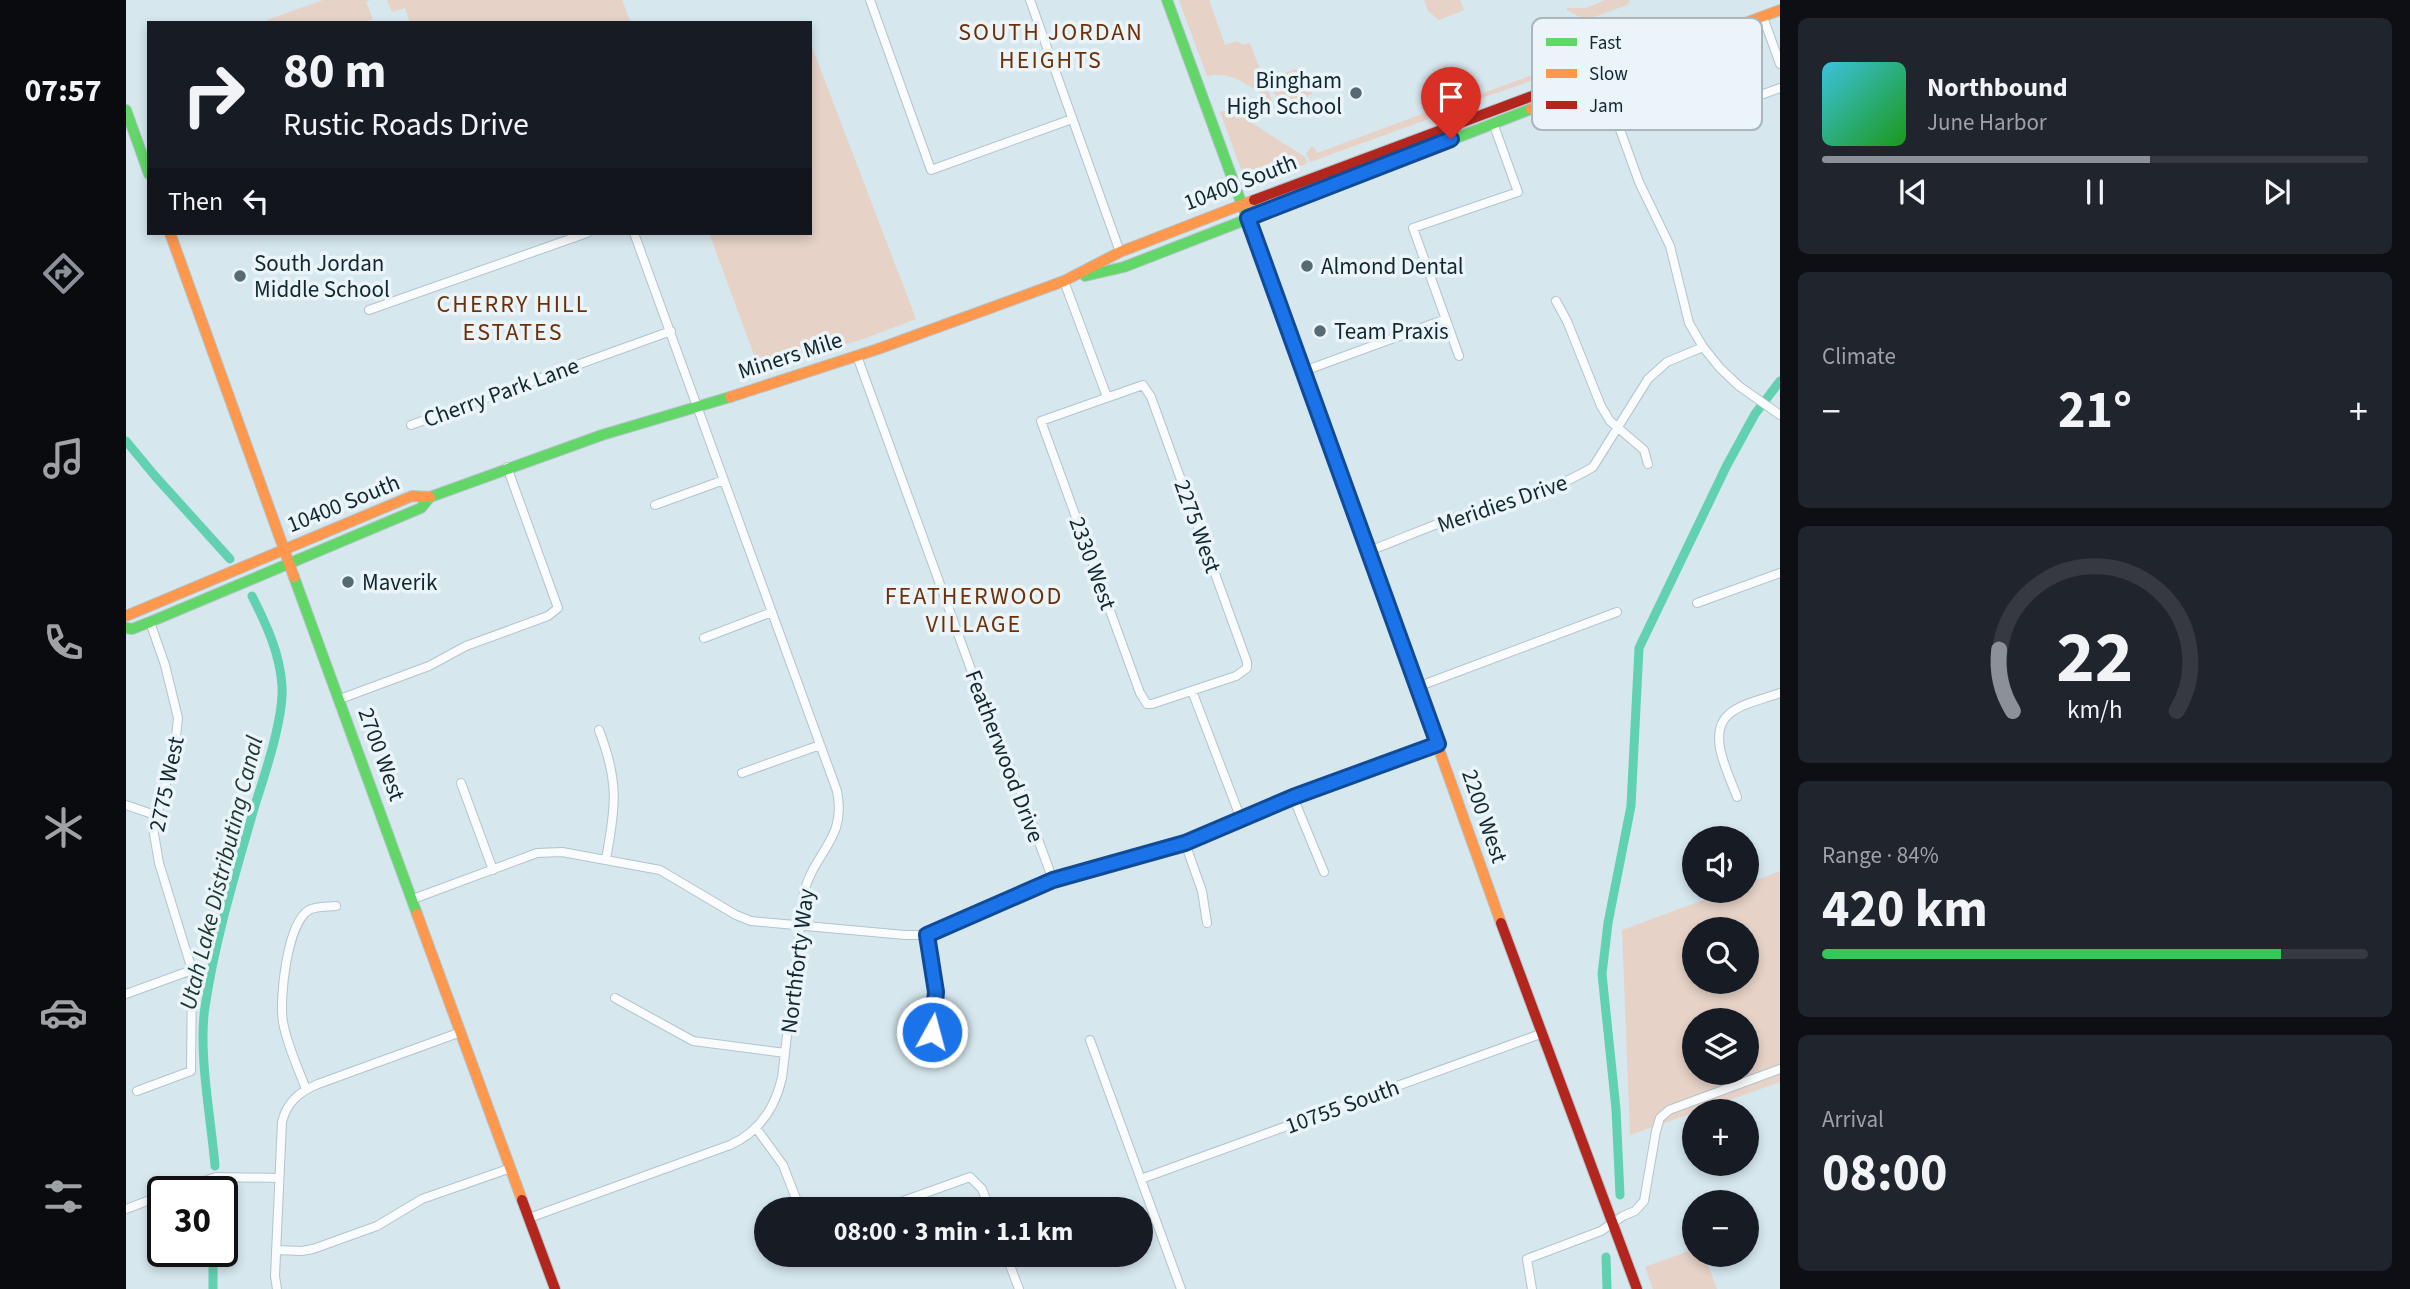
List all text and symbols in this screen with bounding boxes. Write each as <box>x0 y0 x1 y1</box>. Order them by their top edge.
district label: SOUTH JORDAN HEIGHTS <box>958 15 1144 78</box>
legend <box>1532 18 1762 130</box>
text: Fast <box>1589 30 1622 57</box>
text: 80 m <box>283 37 387 107</box>
icon: right <box>168 49 259 140</box>
text: Slow <box>1589 61 1628 88</box>
place label: Bingham High School <box>1227 64 1342 123</box>
pin <box>1421 67 1481 139</box>
text: 07:57 <box>24 68 102 114</box>
text: Northbound <box>1927 69 2068 106</box>
icon: arrive <box>1432 78 1470 116</box>
marker: Bingham High School <box>1348 85 1364 101</box>
text: Jam <box>1589 93 1623 120</box>
text: Rustic Roads Drive <box>283 102 529 148</box>
text: June Harbor <box>1927 106 2047 139</box>
street label: 10400 South <box>1179 146 1302 219</box>
icon: previous <box>1894 173 1932 211</box>
icon: pause <box>2076 173 2114 211</box>
icon: next <box>2258 173 2296 211</box>
icon: left <box>237 182 275 220</box>
text: Then <box>168 183 223 220</box>
place label: South Jordan Middle School <box>254 247 390 306</box>
icon: directions <box>39 249 88 298</box>
place label: Almond Dental <box>1321 250 1464 283</box>
marker: Almond Dental <box>1299 258 1315 274</box>
marker: South Jordan Middle School <box>232 268 248 284</box>
district label: CHERRY HILL ESTATES <box>437 287 589 350</box>
place label: Team Praxis <box>1334 315 1449 348</box>
street label: Miners Mile <box>734 323 847 388</box>
marker: Team Praxis <box>1312 323 1328 339</box>
text: Climate <box>1822 340 1896 373</box>
street label: Cherry Park Lane <box>419 349 584 436</box>
text: 21° <box>2058 374 2132 448</box>
text: − <box>1822 385 1841 439</box>
text: + <box>2349 385 2368 439</box>
icon: music <box>39 434 88 483</box>
street label: 10400 South <box>282 466 405 541</box>
street label: Meridies Drive <box>1433 466 1572 541</box>
street label: 2275 West <box>1165 475 1230 577</box>
street label: 2330 West <box>1060 512 1125 614</box>
place label: Maverik <box>362 566 438 599</box>
marker: Maverik <box>340 574 356 590</box>
district label: FEATHERWOOD VILLAGE <box>885 579 1063 642</box>
text: 22 <box>2057 606 2133 710</box>
icon: phone <box>39 618 88 667</box>
street label: Featherwood Drive <box>956 665 1053 847</box>
text: km/h <box>2067 691 2123 727</box>
street label: 2700 West <box>349 703 414 805</box>
water label: Utah Lake Distributing Canal <box>170 732 272 1014</box>
street label: 2775 West <box>140 733 193 835</box>
street label: 2200 West <box>1453 765 1516 867</box>
icon: climate <box>39 803 88 852</box>
map controls <box>1682 826 1759 1267</box>
button: sound <box>1682 826 1759 903</box>
text: Range · 84% <box>1822 839 1939 872</box>
text: 420 km <box>1822 873 1988 947</box>
street label: Northforty Way <box>772 886 823 1035</box>
button: search <box>1682 917 1759 994</box>
icon: car <box>39 988 88 1037</box>
position arrow <box>895 995 969 1069</box>
button: layers <box>1682 1008 1759 1085</box>
street label: 10755 South <box>1280 1071 1404 1142</box>
button: + <box>1682 1099 1759 1176</box>
text: Arrival <box>1822 1103 1884 1136</box>
text: 08:00 <box>1822 1137 1947 1211</box>
icon: filters <box>39 1172 88 1221</box>
speed limit sign: 30 <box>147 1176 238 1267</box>
button: − <box>1682 1190 1759 1267</box>
text: 08:00 · 3 min · 1.1 km <box>834 1213 1073 1250</box>

